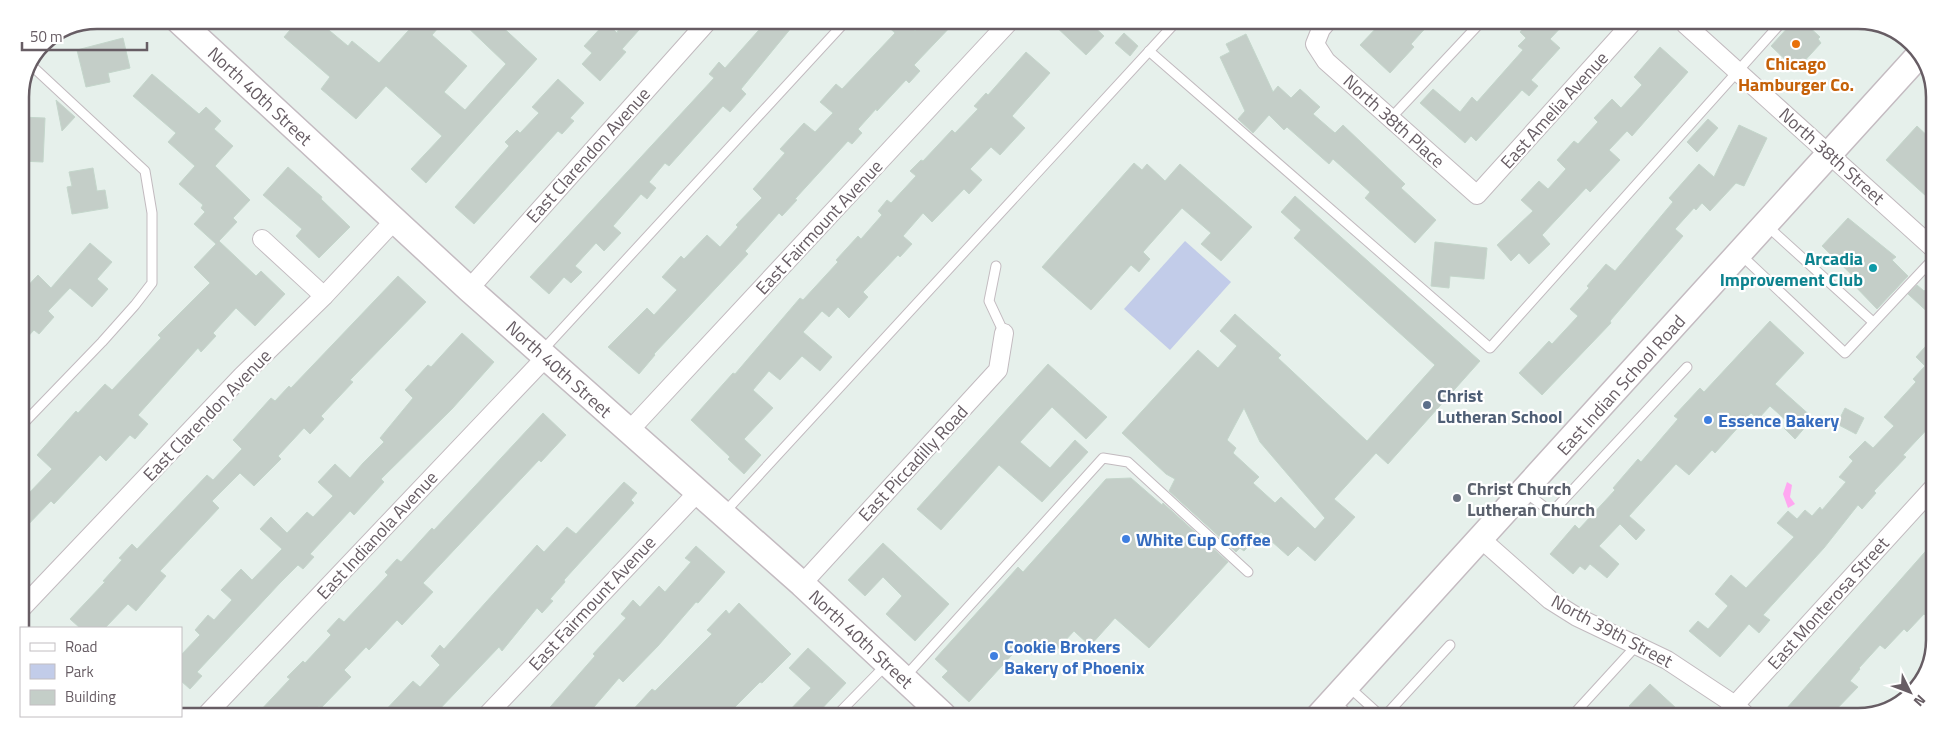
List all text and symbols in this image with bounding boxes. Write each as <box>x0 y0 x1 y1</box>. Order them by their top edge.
scale bar <box>22 20 148 52</box>
text: 50 m <box>30 25 63 48</box>
marker: Chicago Hamburger Co. <box>1790 38 1802 50</box>
street label: North 40th Street <box>202 40 319 152</box>
street label: East Amelia Avenue <box>1494 45 1614 175</box>
place label: Chicago Hamburger Co. <box>1738 50 1854 98</box>
street label: North 38th Place <box>1337 68 1451 174</box>
street label: East Clarendon Avenue <box>520 81 656 229</box>
street label: North 38th Street <box>1773 101 1891 211</box>
street label: East Fairmount Avenue <box>749 153 889 301</box>
place label: Arcadia Improvement Club <box>1720 245 1863 293</box>
marker: Arcadia Improvement Club <box>1867 262 1879 274</box>
street label: East Indian School Road <box>1550 309 1692 461</box>
street label: North 40th Street <box>500 314 618 424</box>
street label: East Clarendon Avenue <box>137 343 277 487</box>
place label: Christ Lutheran School <box>1437 382 1563 430</box>
street label: East Piccadilly Road <box>852 399 974 527</box>
marker: Christ Lutheran School <box>1421 399 1433 411</box>
place label: Essence Bakery <box>1718 407 1839 434</box>
marker: Essence Bakery <box>1702 414 1714 426</box>
street label: East Indianola Avenue <box>310 465 444 605</box>
place label: Christ Church Lutheran Church <box>1467 475 1595 523</box>
marker: Christ Church Lutheran Church <box>1451 492 1463 504</box>
place label: White Cup Coffee <box>1136 526 1271 553</box>
street label: East Fairmount Avenue <box>522 529 662 677</box>
street label: East Monterosa Street <box>1761 530 1896 675</box>
marker: White Cup Coffee <box>1120 533 1132 545</box>
street label: North 40th Street <box>803 583 920 695</box>
street label: North 39th Street <box>1546 588 1678 675</box>
legend <box>20 627 182 717</box>
place label: Cookie Brokers Bakery of Phoenix <box>1004 633 1145 681</box>
text: Road <box>65 635 97 658</box>
marker: Cookie Brokers Bakery of Phoenix <box>988 650 1000 662</box>
text: Park <box>65 660 94 683</box>
north arrow <box>1885 667 1935 717</box>
text: Building <box>65 685 116 708</box>
text: N <box>1909 690 1931 712</box>

